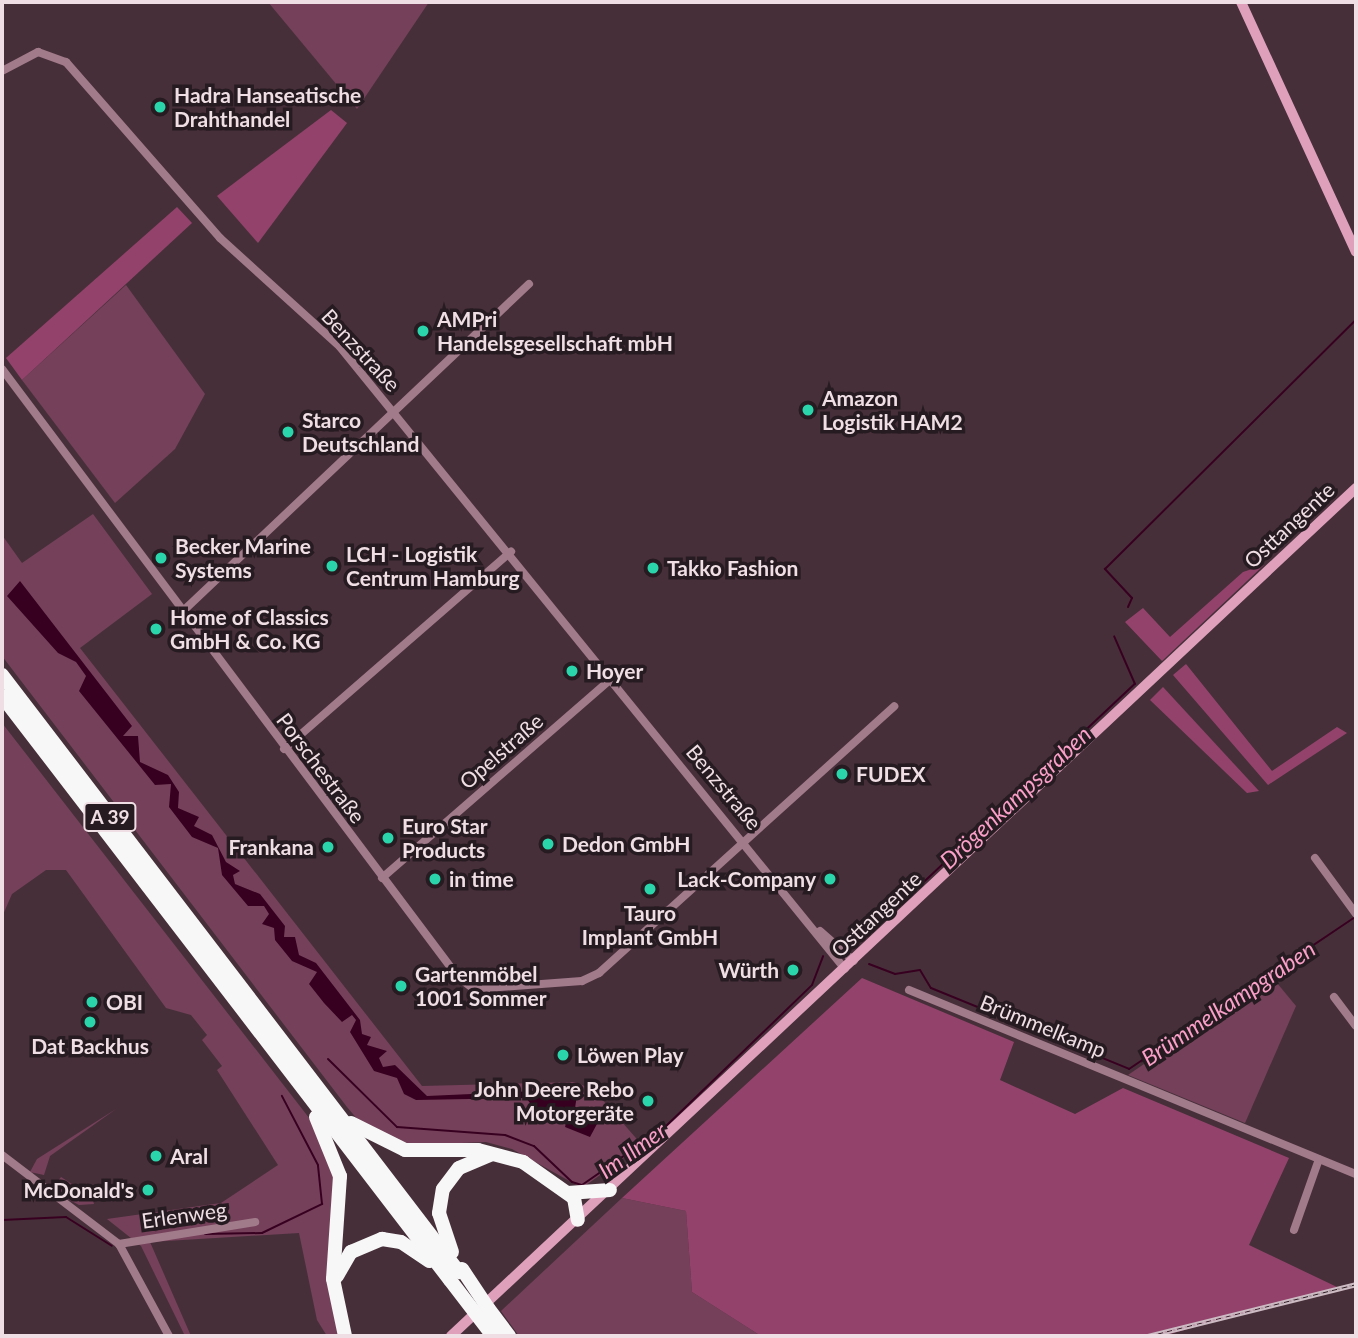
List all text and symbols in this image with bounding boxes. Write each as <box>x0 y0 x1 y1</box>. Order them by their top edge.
place label: Hadra Hanseatische Drahthandel <box>174 82 361 132</box>
marker: Hadra Hanseatische Drahthandel <box>152 99 168 115</box>
street label: Benzstraße <box>316 304 406 396</box>
place label: AMPri Handelsgesellschaft mbH <box>437 306 673 356</box>
marker: AMPri Handelsgesellschaft mbH <box>415 323 431 339</box>
place label: Amazon Logistik HAM2 <box>822 385 963 435</box>
marker: Amazon Logistik HAM2 <box>800 402 816 418</box>
place label: Starco Deutschland <box>302 407 420 457</box>
marker: Starco Deutschland <box>280 424 296 440</box>
street label: Osttangente <box>1239 477 1339 573</box>
place label: Becker Marine Systems <box>175 533 311 583</box>
place label: LCH - Logistik Centrum Hamburg <box>346 541 519 591</box>
marker: Becker Marine Systems <box>153 550 169 566</box>
place label: Takko Fashion <box>667 555 798 581</box>
marker: LCH - Logistik Centrum Hamburg <box>324 558 340 574</box>
marker: Takko Fashion <box>645 560 661 576</box>
place label: Home of Classics GmbH & Co. KG <box>170 604 329 654</box>
marker: Home of Classics GmbH & Co. KG <box>148 621 164 637</box>
place label: Hoyer <box>586 658 643 684</box>
marker: Hoyer <box>564 663 580 679</box>
street label: Porschestraße <box>271 708 371 828</box>
street label: Opelstraße <box>454 708 548 794</box>
water label: Drögenkampsgraben <box>934 720 1096 874</box>
street label: Benzstraße <box>681 739 767 835</box>
place label: FUDEX <box>856 761 926 787</box>
marker: FUDEX <box>834 766 850 782</box>
road number: A 39 <box>82 802 138 832</box>
place label: Euro Star Products <box>402 813 488 863</box>
marker: Euro Star Products <box>380 830 396 846</box>
place label: Dedon GmbH <box>562 831 690 857</box>
place label: Frankana <box>228 834 314 860</box>
marker: Dedon GmbH <box>540 836 556 852</box>
marker: Frankana <box>320 839 336 855</box>
place label: in time <box>449 866 514 892</box>
place label: Lack-Company <box>677 866 816 892</box>
street label: Osttangente <box>826 866 926 962</box>
marker: in time <box>427 871 443 887</box>
marker: Lack-Company <box>822 871 838 887</box>
marker: Tauro Implant GmbH <box>642 881 658 897</box>
place label: Tauro Implant GmbH <box>582 900 718 950</box>
water label: Brümmelkampgraben <box>1136 935 1320 1071</box>
place label: Würth <box>718 957 779 983</box>
place label: Gartenmöbel 1001 Sommer <box>415 961 547 1011</box>
marker: Würth <box>785 962 801 978</box>
marker: Gartenmöbel 1001 Sommer <box>393 978 409 994</box>
place label: OBI <box>106 989 143 1015</box>
street label: Brümmelkamp <box>976 989 1110 1063</box>
marker: OBI <box>84 994 100 1010</box>
marker: Dat Backhus <box>82 1014 98 1030</box>
place label: Dat Backhus <box>31 1033 149 1059</box>
place label: Löwen Play <box>577 1042 684 1068</box>
marker: Löwen Play <box>555 1047 571 1063</box>
place label: John Deere Rebo Motorgeräte <box>474 1076 634 1126</box>
marker: John Deere Rebo Motorgeräte <box>640 1093 656 1109</box>
water label: Im Ilmer <box>593 1116 671 1184</box>
place label: Aral <box>170 1143 208 1169</box>
marker: Aral <box>148 1148 164 1164</box>
place label: McDonald's <box>23 1177 134 1203</box>
marker: McDonald's <box>140 1182 156 1198</box>
street label: Erlenweg <box>140 1197 228 1233</box>

